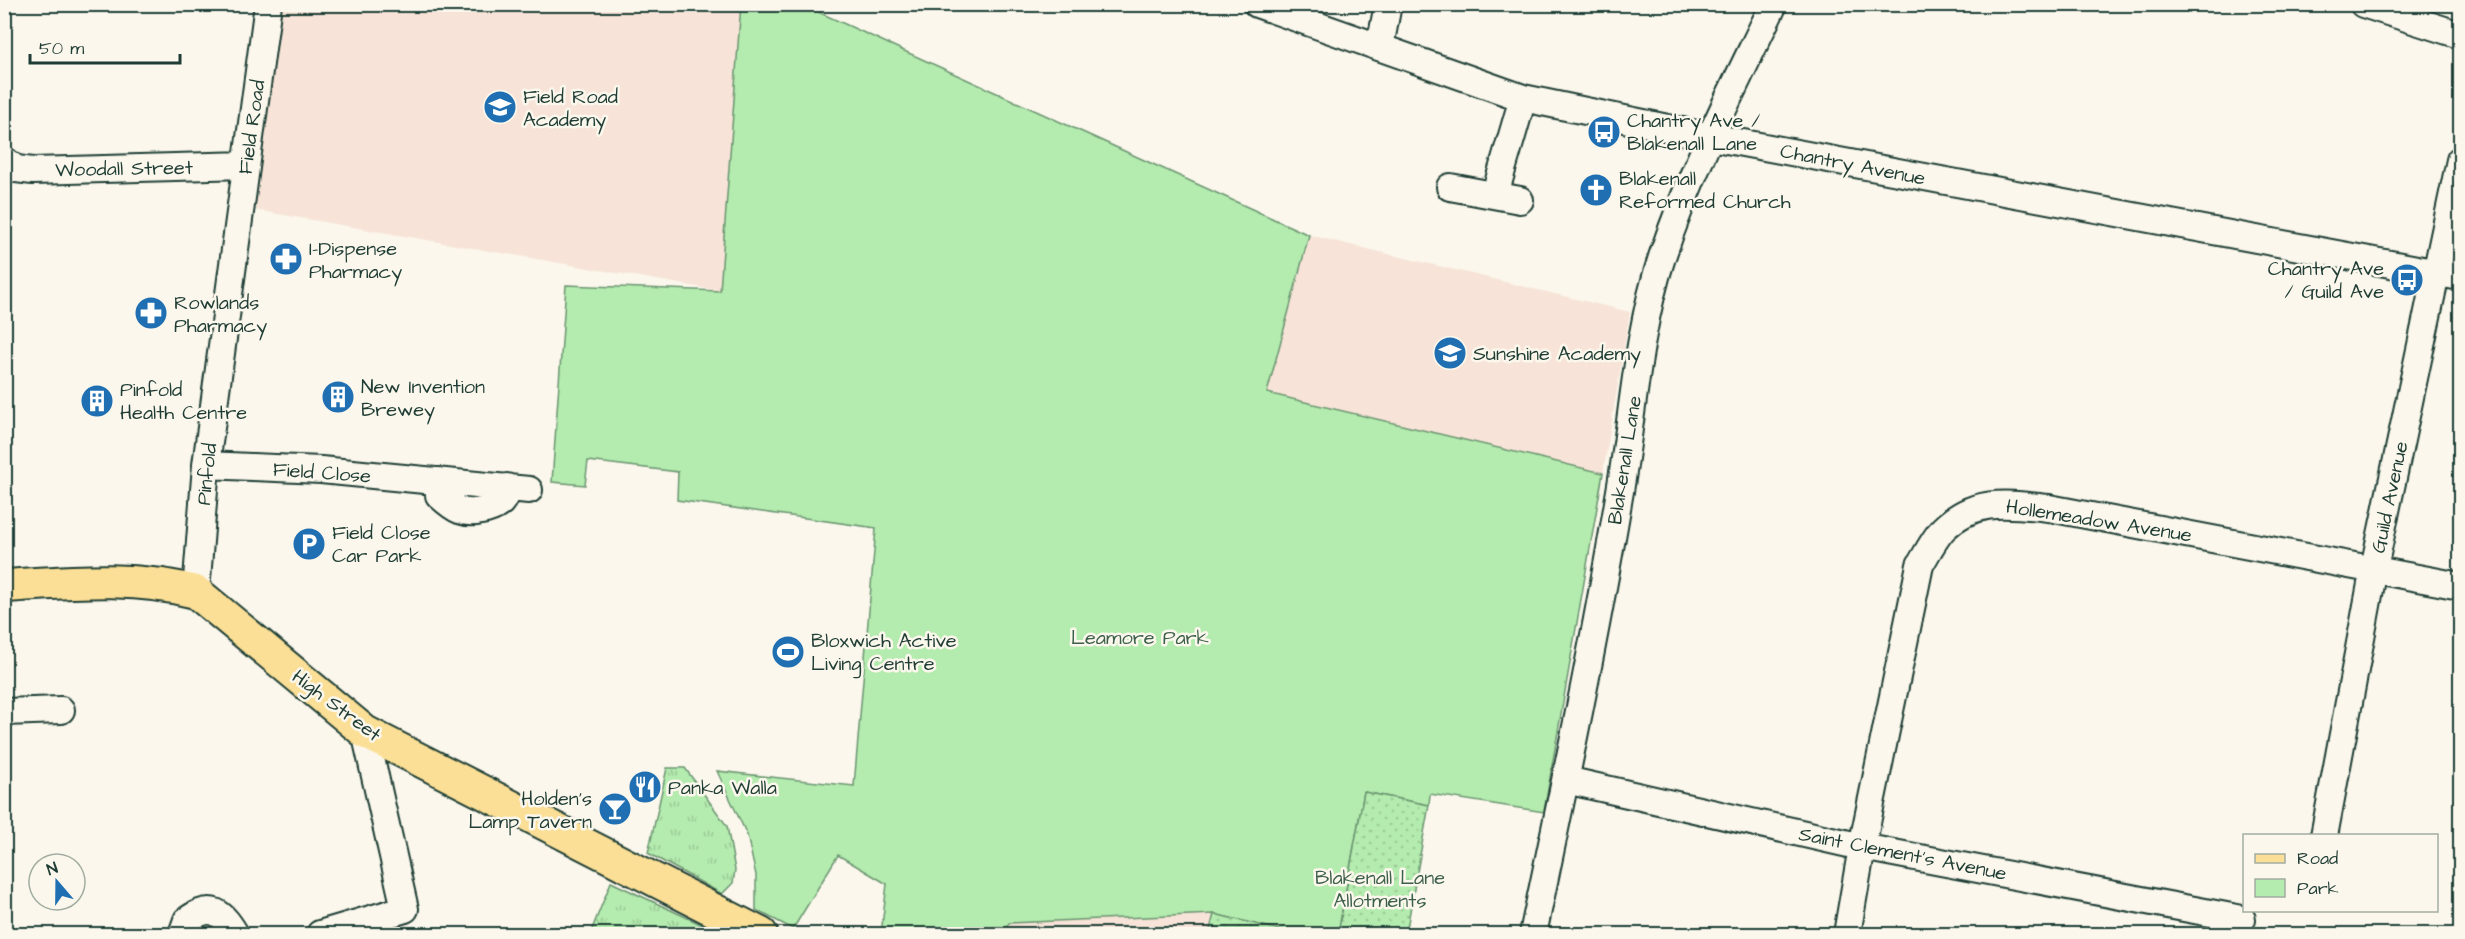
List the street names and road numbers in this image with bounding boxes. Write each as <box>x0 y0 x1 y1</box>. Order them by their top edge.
street label: Field Road <box>232 78 272 176</box>
street label: Chantry Avenue <box>1778 137 1928 194</box>
street label: Woodall Street <box>55 154 193 184</box>
street label: Blakenall Lane <box>1601 394 1649 527</box>
street label: Guild Avenue <box>2364 439 2415 556</box>
street label: Pinfold <box>190 442 224 507</box>
street label: Field Close <box>272 456 372 490</box>
street label: Hollemeadow Avenue <box>2004 492 2194 550</box>
street label: High Street <box>285 663 387 749</box>
street label: Saint Clement's Avenue <box>1797 820 2009 888</box>

